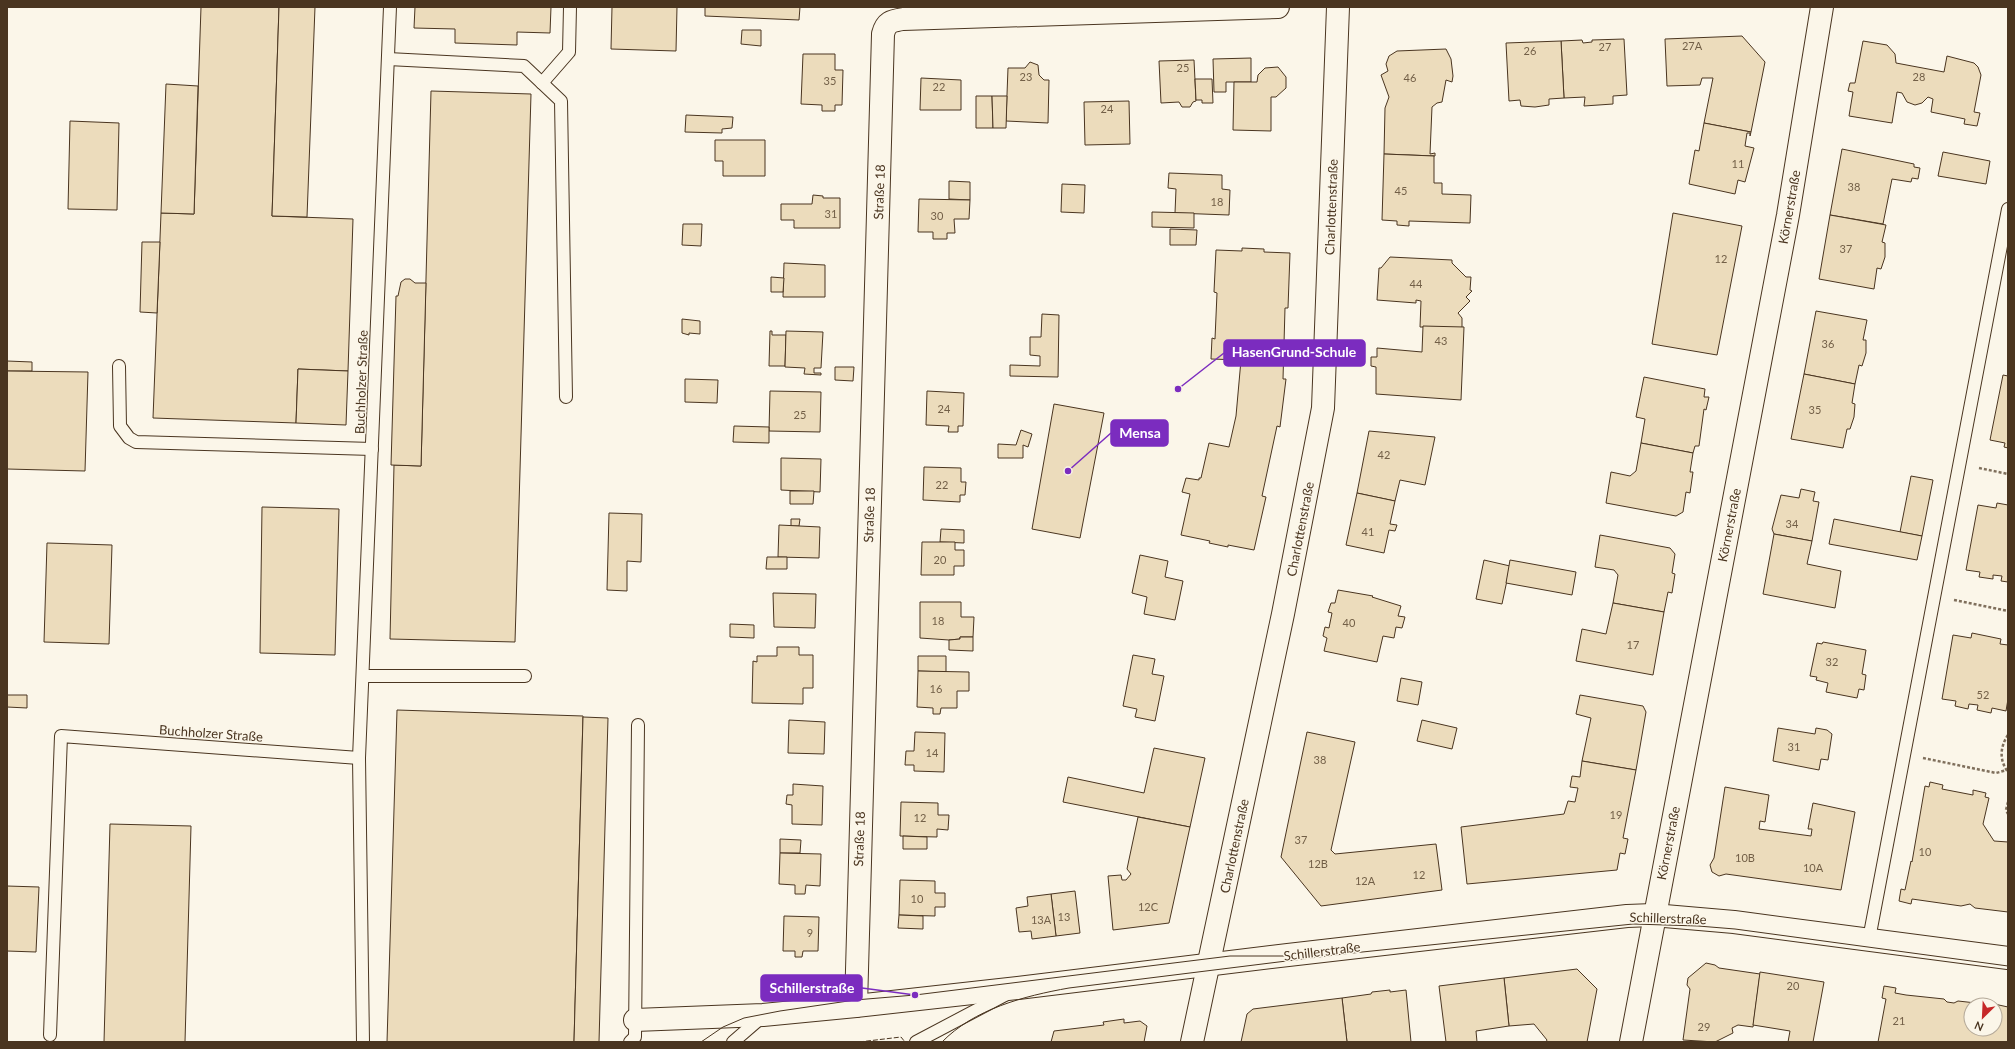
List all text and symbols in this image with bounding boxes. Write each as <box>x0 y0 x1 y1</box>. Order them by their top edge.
house number: 27A <box>1682 39 1703 52</box>
house number: 27 <box>1599 40 1611 53</box>
house number: 26 <box>1524 44 1536 57</box>
house number: 25 <box>1177 61 1189 74</box>
house number: 23 <box>1020 70 1032 83</box>
house number: 28 <box>1913 70 1925 83</box>
house number: 46 <box>1404 71 1416 84</box>
house number: 35 <box>824 74 836 87</box>
house number: 22 <box>933 80 945 93</box>
house number: 24 <box>1101 102 1114 115</box>
house number: 11 <box>1732 157 1744 170</box>
street label: Charlottenstraße <box>1321 159 1341 255</box>
street label: Straße 18 <box>870 164 888 220</box>
street label: Körnerstraße <box>1775 169 1803 245</box>
house number: 38 <box>1848 180 1860 193</box>
house number: 45 <box>1395 184 1407 197</box>
house number: 18 <box>1211 195 1223 208</box>
house number: 31 <box>825 207 837 220</box>
house number: 30 <box>931 209 944 222</box>
house number: 37 <box>1840 242 1852 255</box>
house number: 12 <box>1715 252 1727 265</box>
house number: 44 <box>1410 277 1423 290</box>
street label: Buchholzer Straße <box>351 330 371 434</box>
house number: 43 <box>1435 334 1447 347</box>
house number: 36 <box>1822 337 1834 350</box>
callout: HasenGrund-Schule <box>1224 340 1365 366</box>
text: HasenGrund-Schule <box>1232 343 1357 360</box>
house number: 24 <box>938 402 951 415</box>
house number: 35 <box>1809 403 1821 416</box>
house number: 25 <box>794 408 806 421</box>
callout: Mensa <box>1111 420 1168 446</box>
text: Mensa <box>1119 424 1161 441</box>
house number: 42 <box>1378 448 1390 461</box>
house number: 22 <box>936 478 948 491</box>
street label: Charlottenstraße <box>1283 480 1317 578</box>
street label: Straße 18 <box>860 487 878 543</box>
street label: Körnerstraße <box>1714 487 1744 563</box>
house number: 34 <box>1786 517 1799 530</box>
house number: 41 <box>1362 525 1374 538</box>
house number: 20 <box>934 553 947 566</box>
house number: 18 <box>932 614 944 627</box>
house number: 40 <box>1343 616 1356 629</box>
house number: 17 <box>1627 638 1639 651</box>
house number: 32 <box>1826 655 1838 668</box>
house number: 16 <box>930 682 942 695</box>
house number: 52 <box>1977 688 1989 701</box>
street label: Buchholzer Straße <box>159 721 264 745</box>
house number: 31 <box>1788 740 1800 753</box>
house number: 14 <box>926 746 939 759</box>
house number: 38 <box>1314 753 1326 766</box>
street label: Charlottenstraße <box>1216 797 1252 895</box>
street label: Körnerstraße <box>1653 805 1683 881</box>
house number: 19 <box>1610 808 1622 821</box>
street label: Straße 18 <box>850 811 868 867</box>
house number: 12 <box>914 811 926 824</box>
house number: 37 <box>1295 833 1307 846</box>
house number: 10 <box>1919 845 1932 858</box>
house number: 10B <box>1735 851 1755 864</box>
house number: 12B <box>1308 857 1328 870</box>
house number: 10A <box>1803 861 1824 874</box>
house number: 12 <box>1413 868 1425 881</box>
house number: 12A <box>1355 874 1376 887</box>
house number: 10 <box>911 892 924 905</box>
house number: 12C <box>1138 900 1159 913</box>
street label: Schillerstraße <box>1629 909 1707 927</box>
house number: 13 <box>1058 910 1070 923</box>
house number: 13A <box>1031 913 1052 926</box>
house number: 9 <box>807 926 813 939</box>
street label: Schillerstraße <box>1283 938 1361 964</box>
callout: Schillerstraße <box>761 975 862 1001</box>
text: Schillerstraße <box>769 979 855 996</box>
house number: 20 <box>1787 979 1800 992</box>
north arrow <box>1963 997 2003 1037</box>
house number: 21 <box>1893 1014 1905 1027</box>
text: N <box>1972 1019 1985 1034</box>
house number: 29 <box>1698 1020 1710 1033</box>

